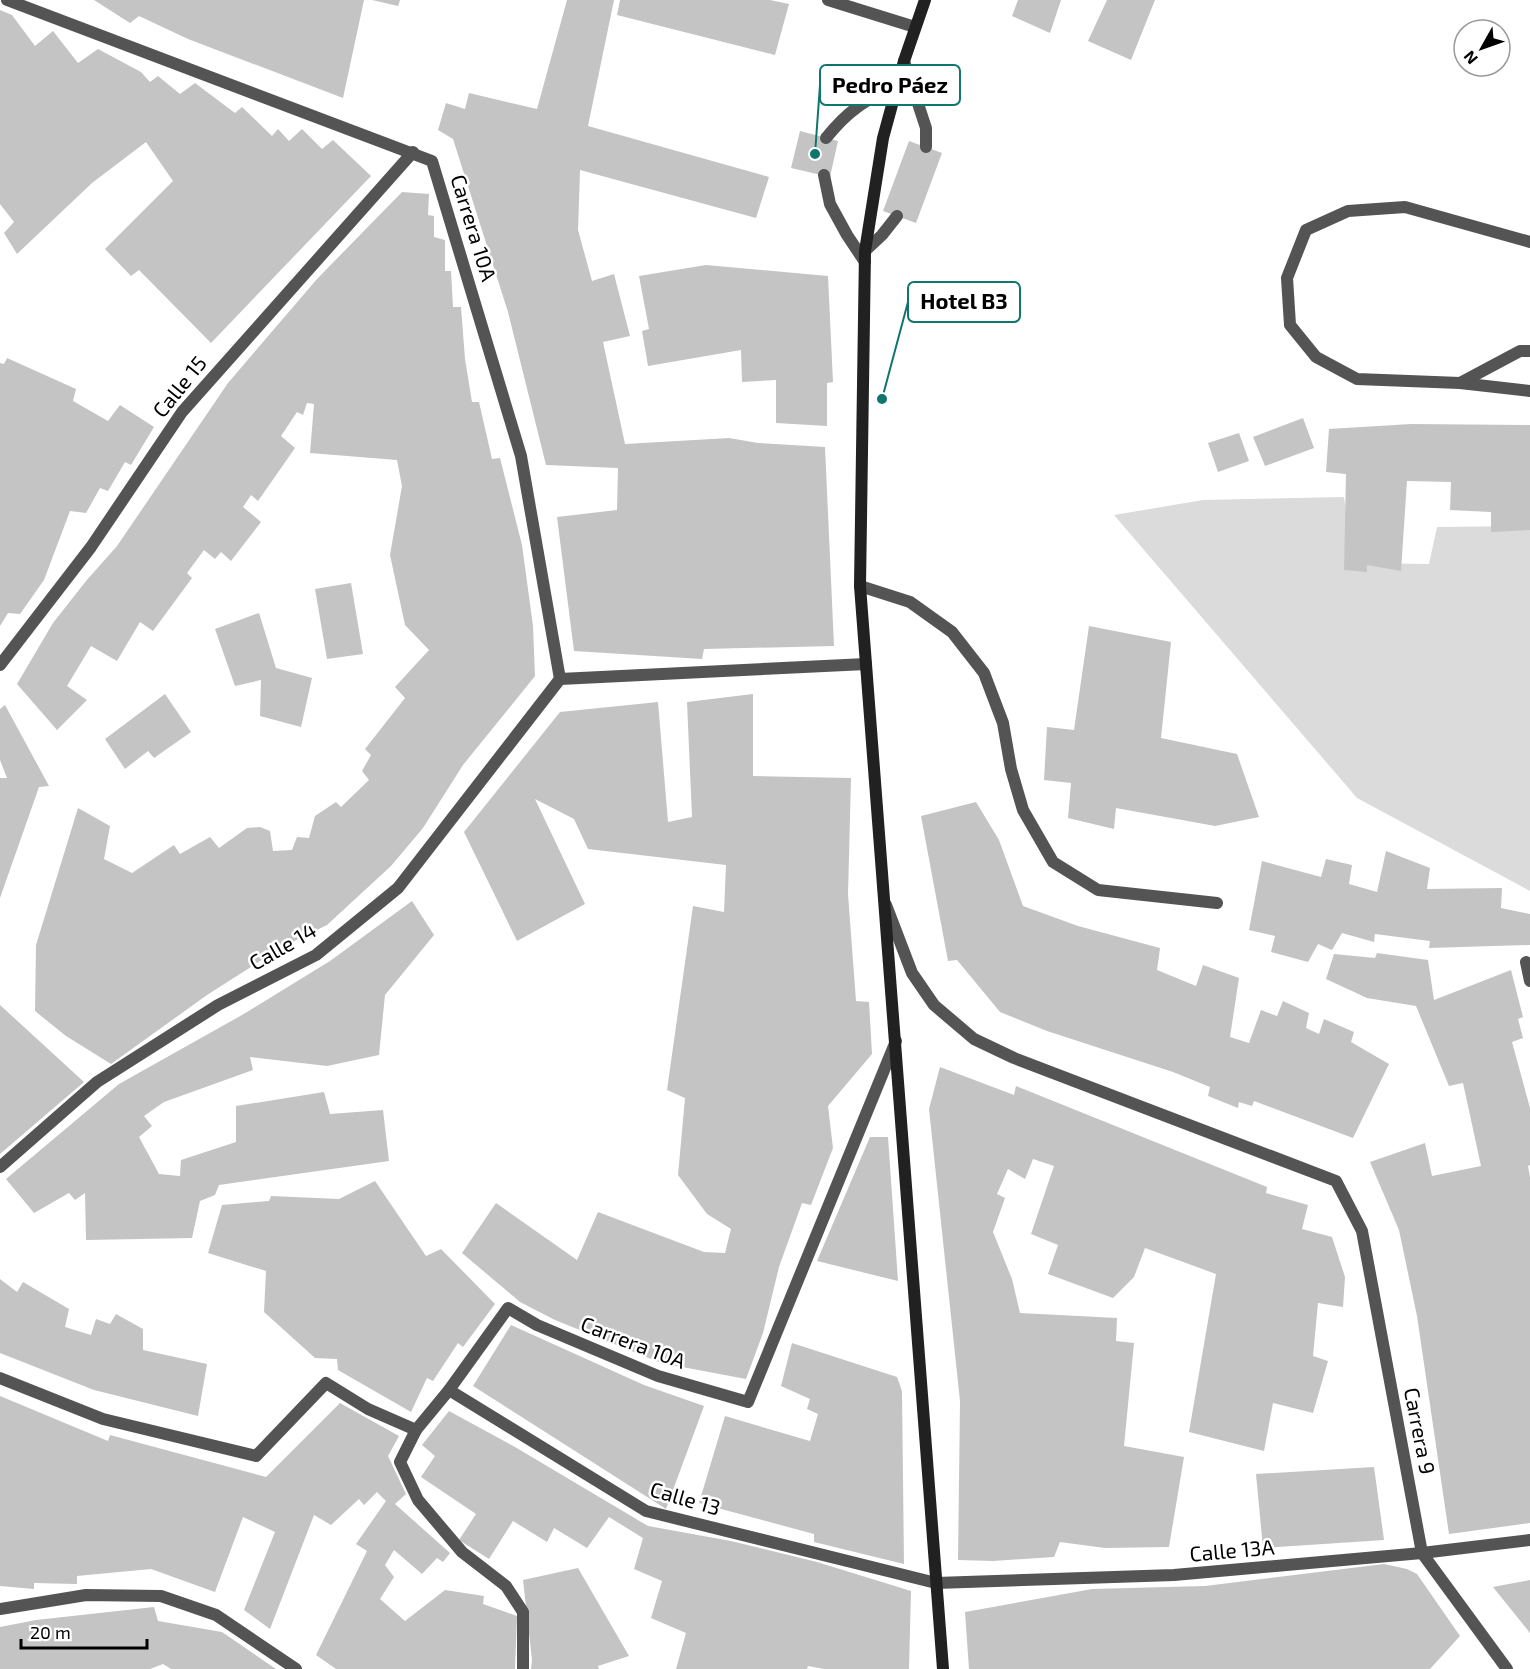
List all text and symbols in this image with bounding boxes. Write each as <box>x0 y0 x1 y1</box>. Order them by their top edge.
north arrow <box>1452 18 1512 78</box>
text: N <box>1459 47 1481 68</box>
callout: Pedro Páez <box>820 65 960 105</box>
text: Pedro Páez <box>832 71 948 97</box>
street label: Carrera 10A <box>446 171 502 284</box>
callout: Hotel B3 <box>908 282 1020 322</box>
text: Hotel B3 <box>920 287 1008 313</box>
street label: Calle 15 <box>147 350 211 422</box>
street label: Calle 14 <box>244 917 320 975</box>
street label: Carrera 10A <box>578 1310 689 1373</box>
street label: Carrera 9 <box>1400 1385 1441 1476</box>
street label: Calle 13 <box>647 1476 723 1519</box>
street label: Calle 13A <box>1188 1533 1275 1566</box>
scale bar <box>21 1612 147 1650</box>
text: 20 m <box>30 1621 71 1643</box>

